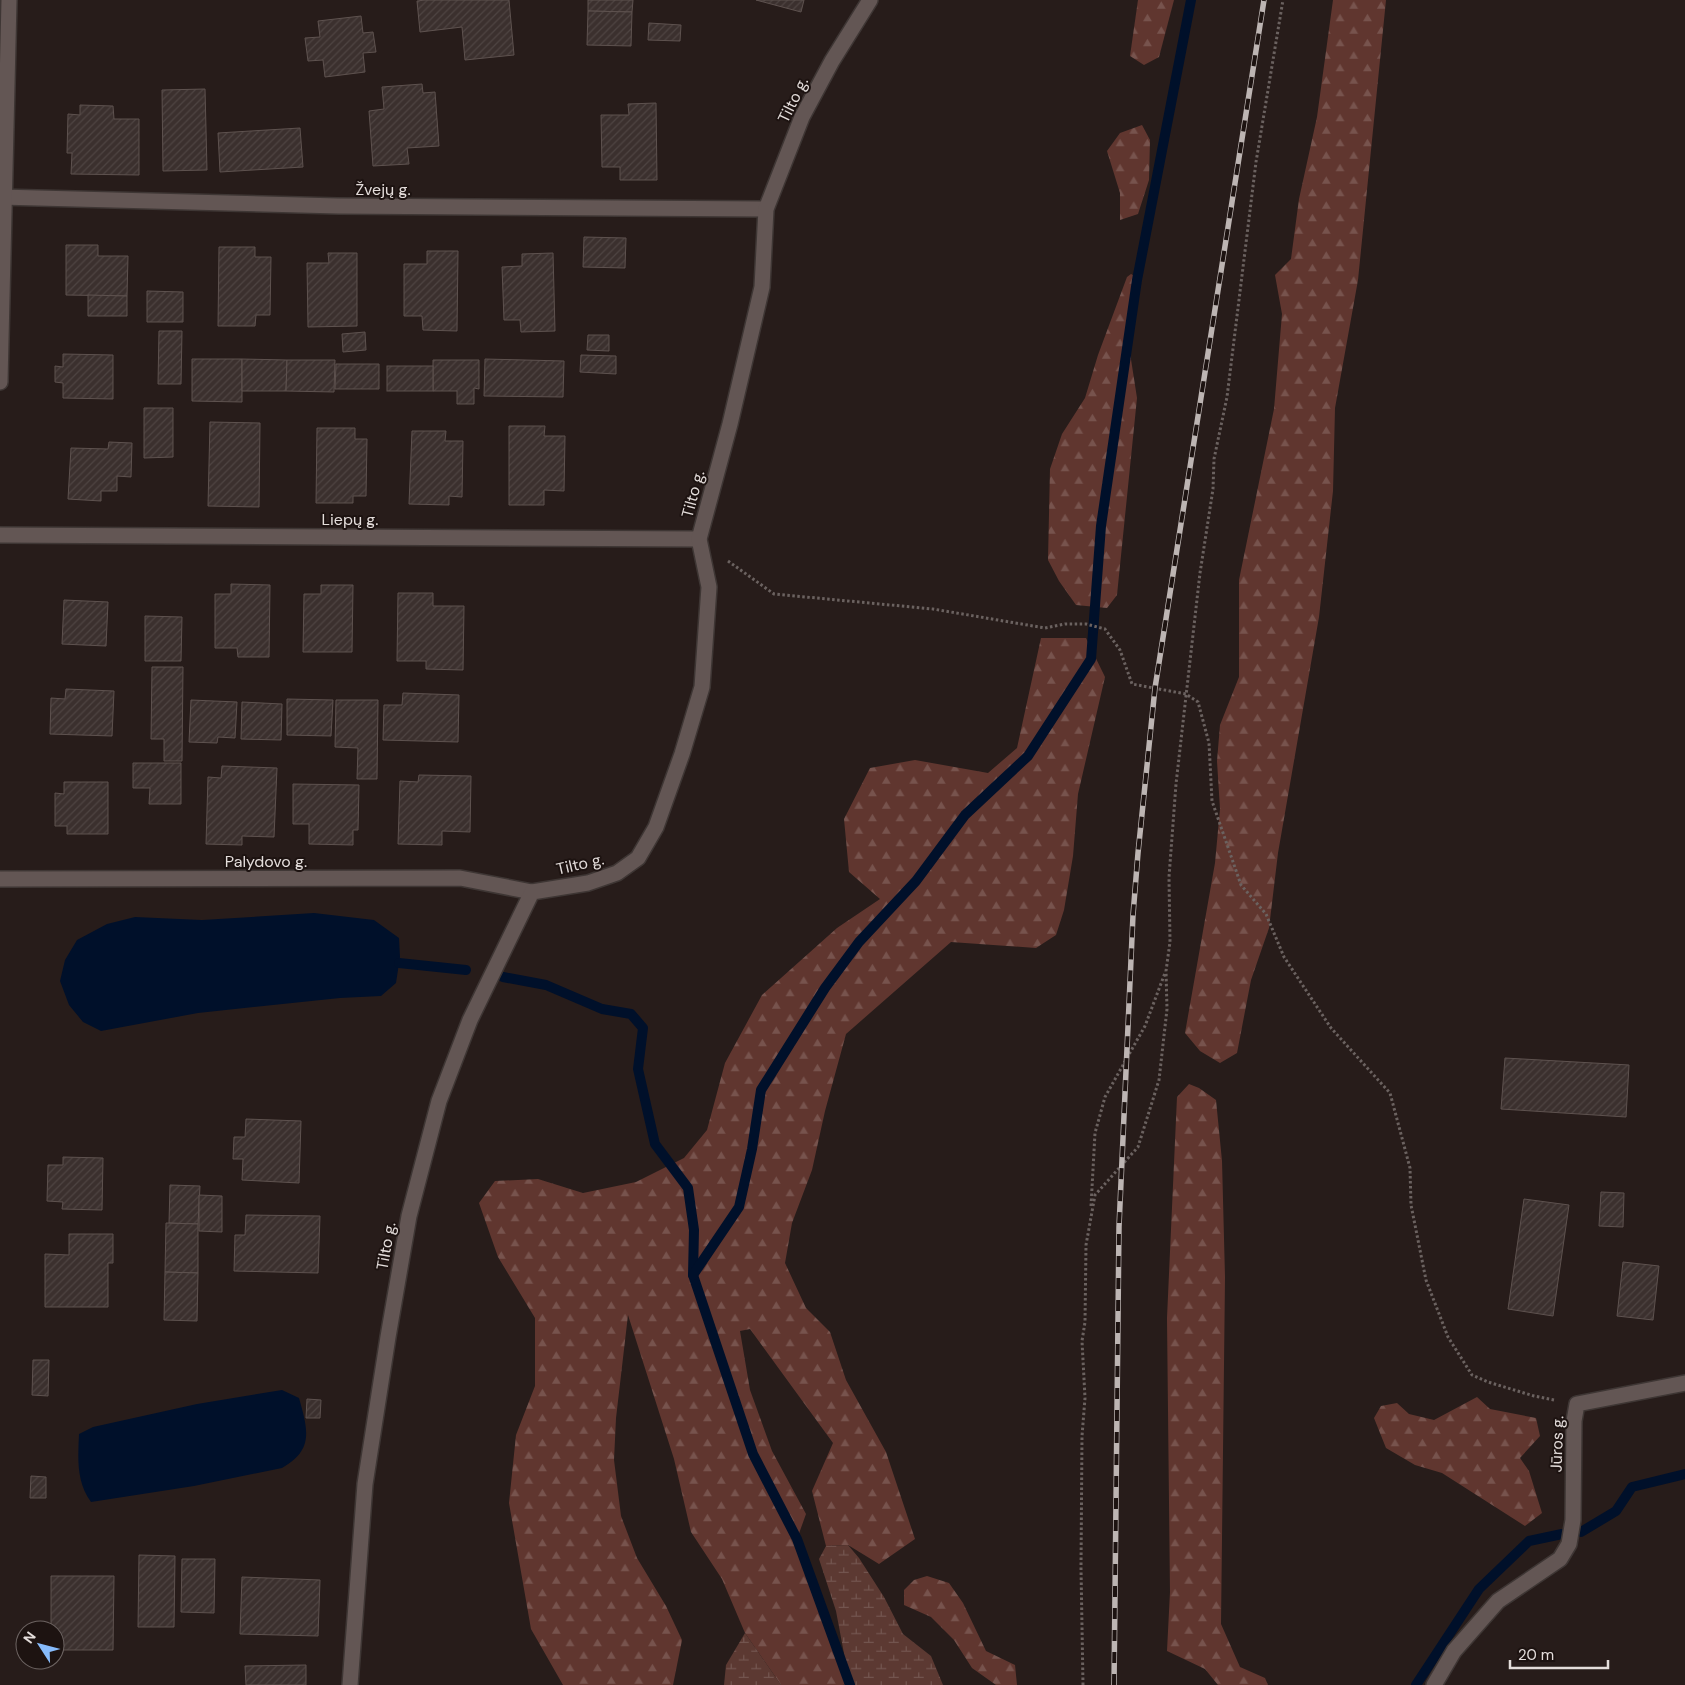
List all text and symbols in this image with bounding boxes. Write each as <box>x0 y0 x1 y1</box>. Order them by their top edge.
street label: Tilto g. <box>773 74 813 126</box>
street label: Žvejų g. <box>355 179 411 200</box>
street label: Tilto g. <box>677 468 709 520</box>
street label: Liepų g. <box>322 509 378 530</box>
street label: Tilto g. <box>554 848 606 880</box>
street label: Palydovo g. <box>225 851 307 872</box>
street label: Tilto g. <box>371 1220 401 1272</box>
street label: Jūros g. <box>1546 1415 1568 1473</box>
north arrow <box>15 1620 65 1670</box>
text: N <box>19 1628 40 1647</box>
scale bar <box>1510 1638 1608 1670</box>
text: 20 m <box>1518 1645 1554 1665</box>

